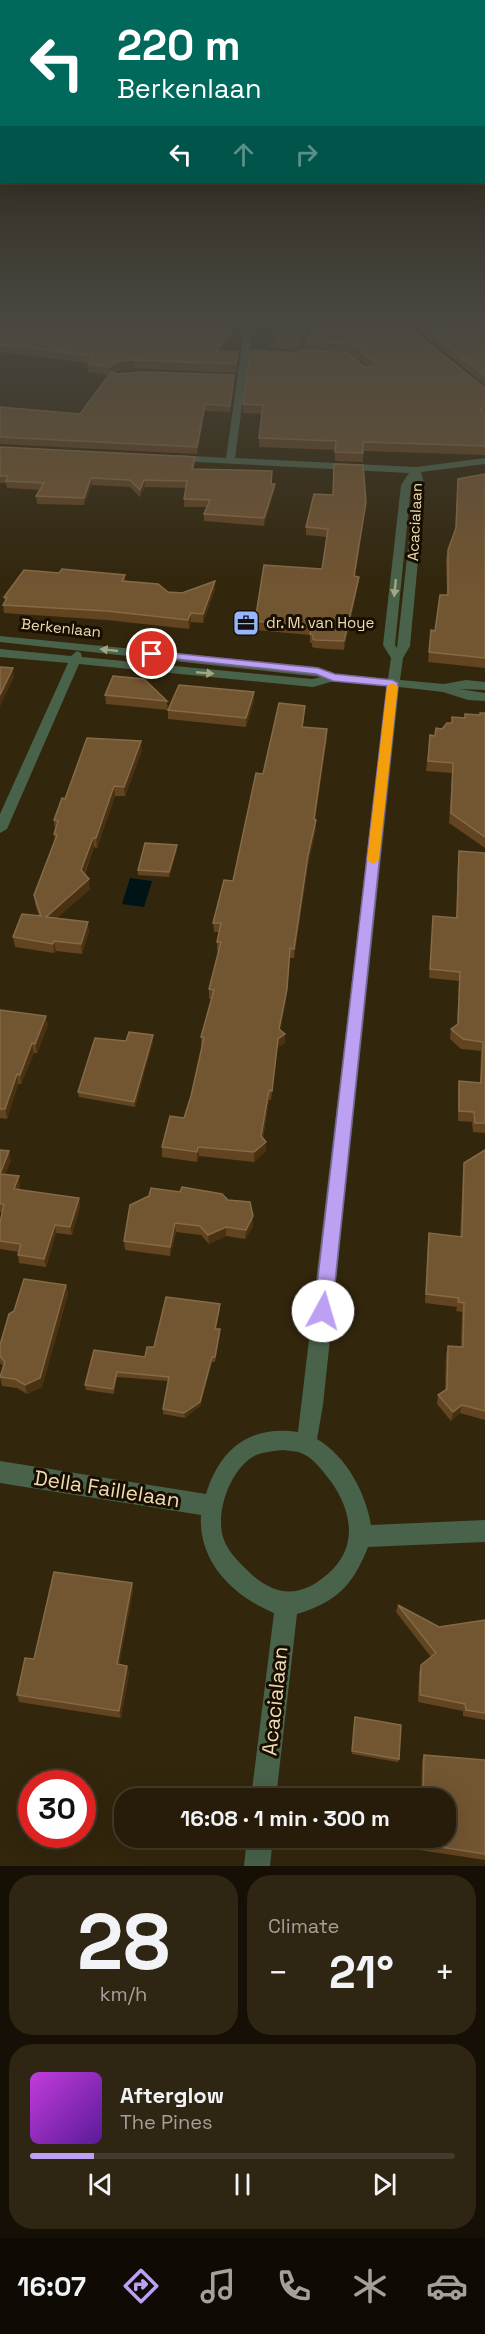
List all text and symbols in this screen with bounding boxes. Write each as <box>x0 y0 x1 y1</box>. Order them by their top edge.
text: 220 m <box>117 19 241 72</box>
icon: left <box>18 24 96 102</box>
text: Berkenlaan <box>117 71 262 106</box>
icon: left <box>164 138 197 171</box>
icon: ahead <box>227 138 260 171</box>
icon: right <box>290 138 323 171</box>
street label: Acacialaan <box>403 482 426 562</box>
one-way arrow <box>390 578 400 597</box>
office icon: dr. M. van Hoye <box>231 608 261 638</box>
place label: dr. M. van Hoye <box>266 613 374 632</box>
street label: Berkenlaan <box>20 614 102 641</box>
pin <box>126 628 177 679</box>
icon: arrive <box>135 637 168 670</box>
one-way arrow <box>99 645 118 655</box>
one-way arrow <box>195 668 214 678</box>
position arrow <box>291 1279 355 1343</box>
street label: Della Faillelaan <box>32 1464 182 1513</box>
street label: Acacialaan <box>255 1645 294 1757</box>
speed limit sign: 30 <box>18 1770 96 1848</box>
text: 16:08 · 1 min · 300 m <box>180 1804 390 1832</box>
text: 28 <box>77 1892 170 1992</box>
text: Climate <box>268 1913 339 1939</box>
text: 21° <box>329 1944 394 2001</box>
text: − <box>268 1952 288 1994</box>
text: + <box>435 1952 455 1994</box>
text: km/h <box>100 1981 147 2007</box>
text: Afterglow <box>120 2081 224 2109</box>
text: The Pines <box>120 2109 213 2135</box>
icon: previous <box>84 2168 117 2201</box>
icon: pause <box>226 2168 259 2201</box>
icon: next <box>368 2168 401 2201</box>
icon: directions <box>120 2265 162 2307</box>
icon: music <box>197 2265 239 2307</box>
icon: phone <box>273 2265 315 2307</box>
icon: climate <box>349 2265 391 2307</box>
icon: car <box>426 2265 468 2307</box>
text: 16:07 <box>17 2269 86 2304</box>

